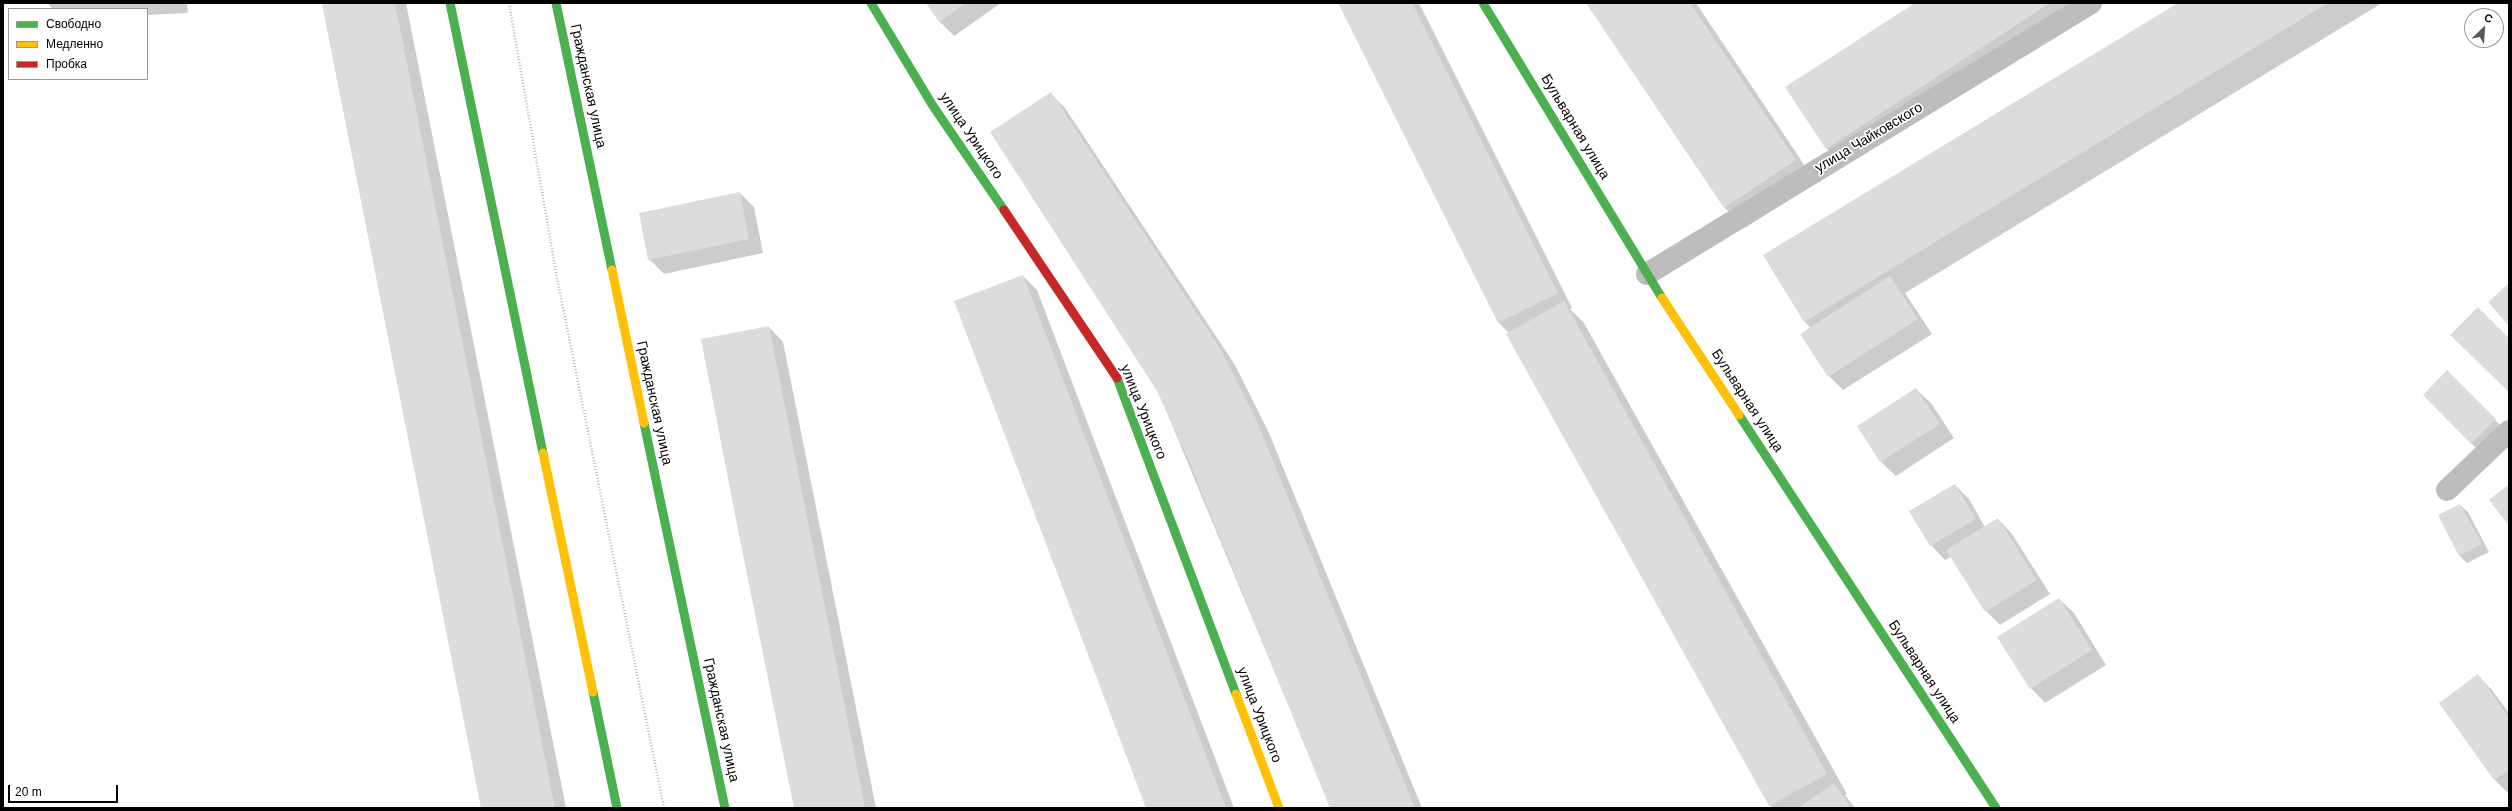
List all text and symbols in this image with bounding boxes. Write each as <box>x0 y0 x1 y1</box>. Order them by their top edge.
legend <box>8 8 148 80</box>
north arrow <box>2464 8 2504 48</box>
text: С <box>2483 11 2495 25</box>
text: Свободно <box>46 17 101 31</box>
street label: Гражданская улица <box>567 22 609 150</box>
text: Медленно <box>46 37 103 51</box>
text: Пробка <box>46 57 87 71</box>
street label: Бульварная улица <box>1537 72 1613 182</box>
street label: улица Урицкого <box>936 89 1006 183</box>
street label: улица Чайковского <box>1812 99 1926 177</box>
street label: Гражданская улица <box>633 339 675 467</box>
street label: Бульварная улица <box>1707 346 1787 456</box>
street label: улица Урицкого <box>1116 362 1170 462</box>
street label: Бульварная улица <box>1884 617 1964 727</box>
street label: Гражданская улица <box>700 656 742 784</box>
street label: улица Урицкого <box>1233 665 1285 765</box>
scale bar <box>10 777 120 803</box>
text: 20 m <box>15 785 42 799</box>

